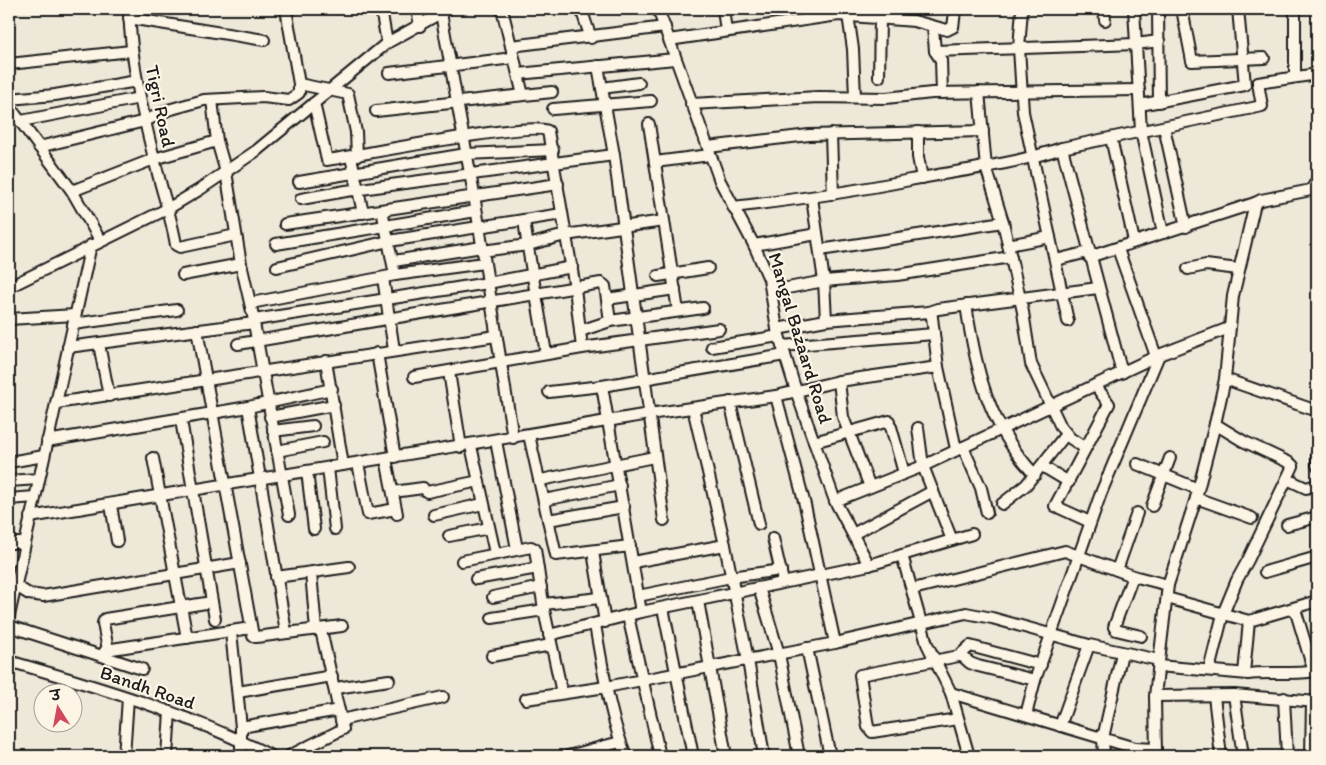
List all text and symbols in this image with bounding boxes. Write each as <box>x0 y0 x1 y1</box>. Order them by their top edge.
street label: Tigri Road <box>141 63 181 150</box>
street label: Mangal Bazaard Road <box>764 250 838 427</box>
street label: Bandh Road <box>97 660 199 715</box>
north arrow <box>32 682 82 732</box>
text: उ <box>47 686 63 705</box>

